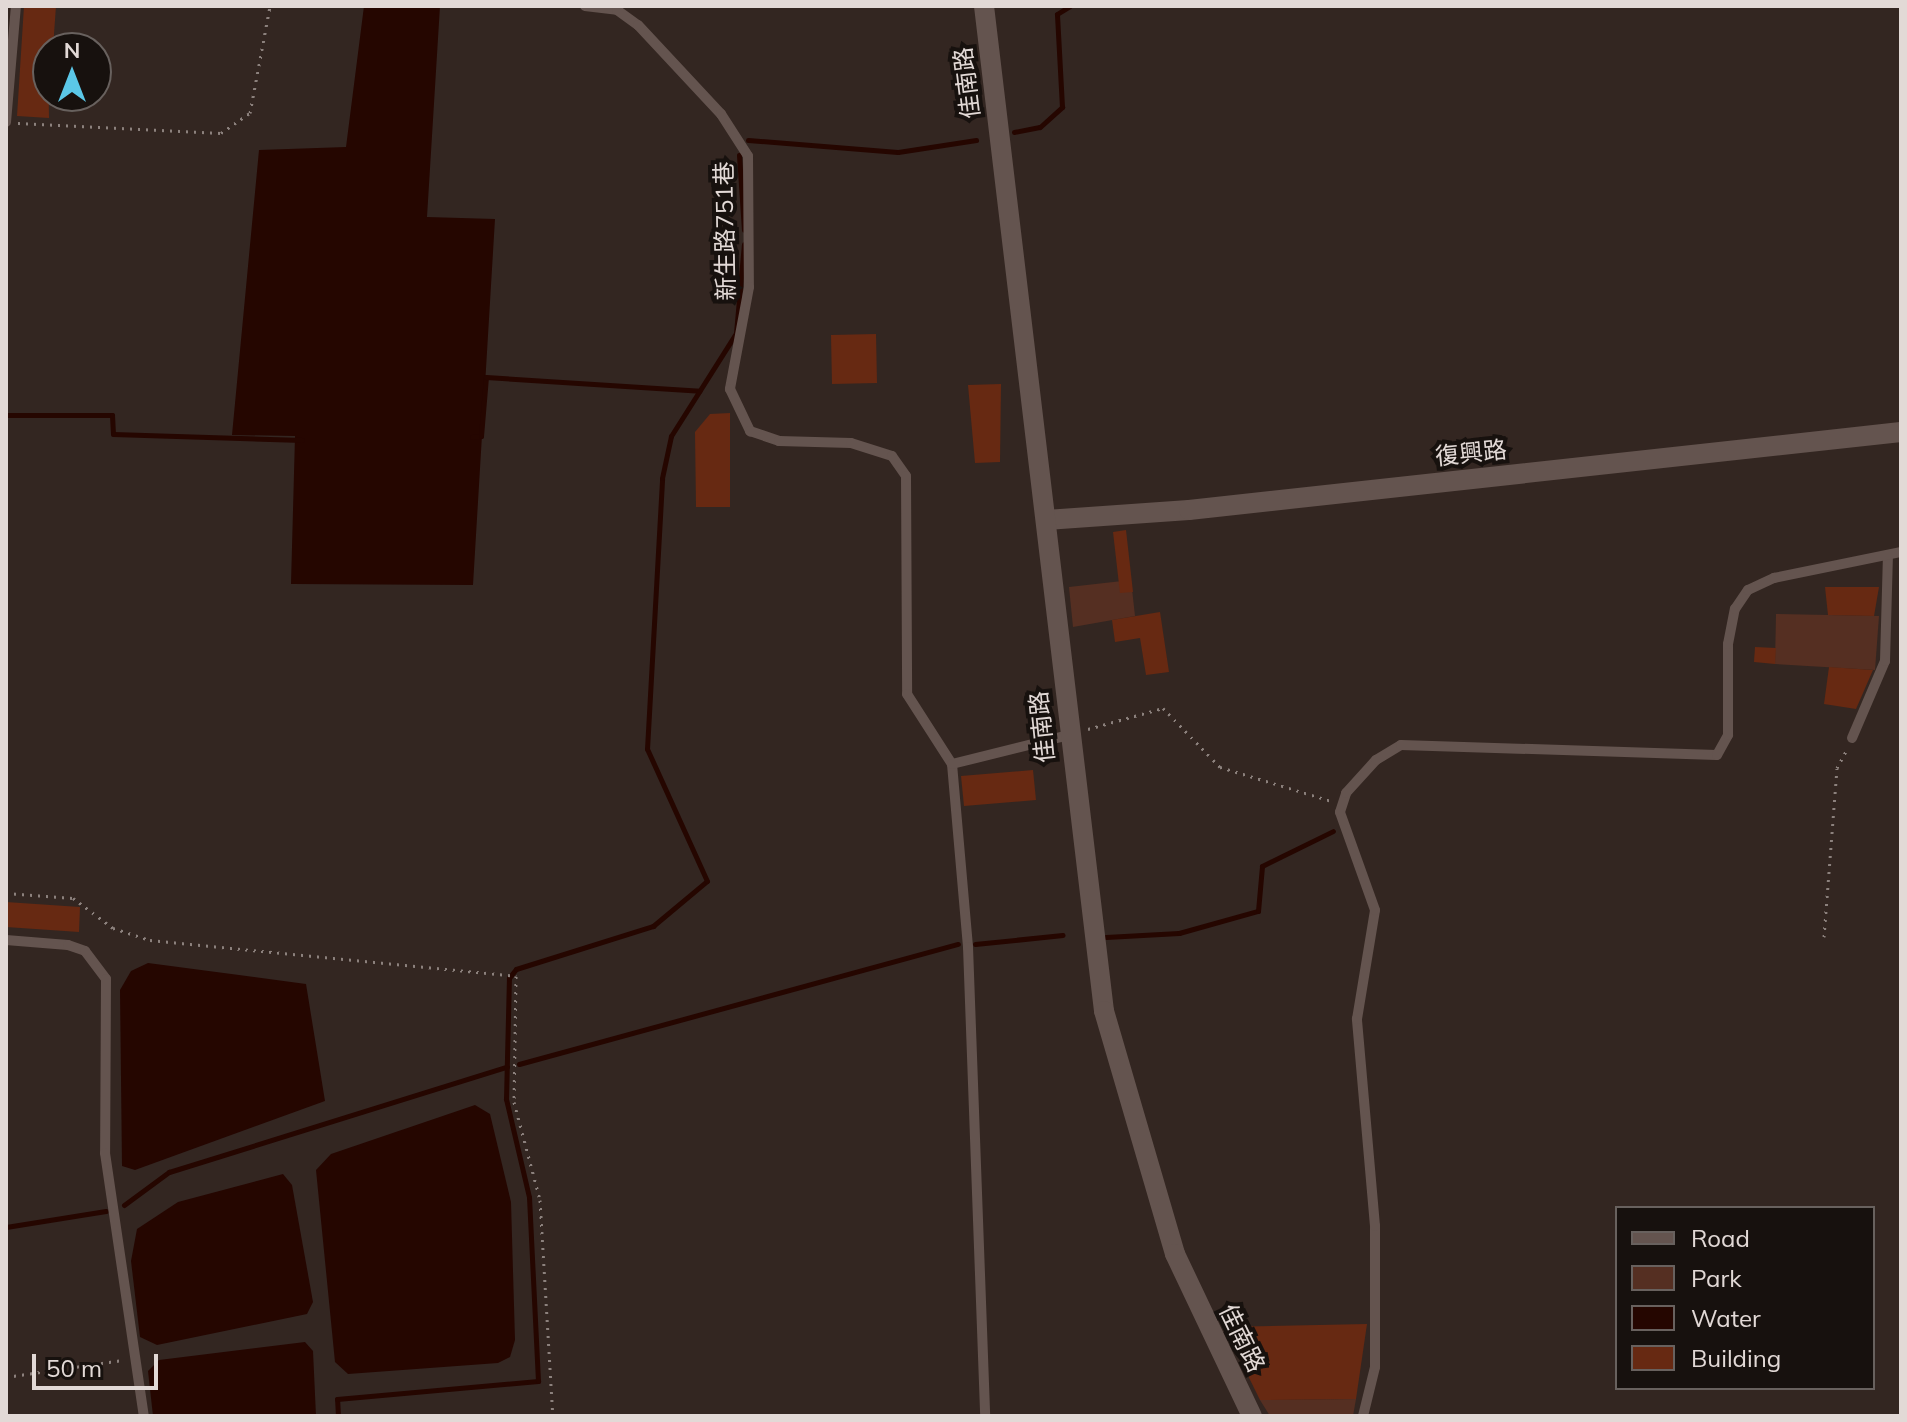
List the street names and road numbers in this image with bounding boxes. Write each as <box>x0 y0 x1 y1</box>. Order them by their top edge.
street label: 佳南路 <box>948 46 986 120</box>
street label: 新生路751巷 <box>709 161 741 301</box>
street label: 復興路 <box>1434 435 1508 471</box>
street label: 佳南路 <box>1024 690 1060 764</box>
street label: 佳南路 <box>1213 1299 1271 1377</box>

